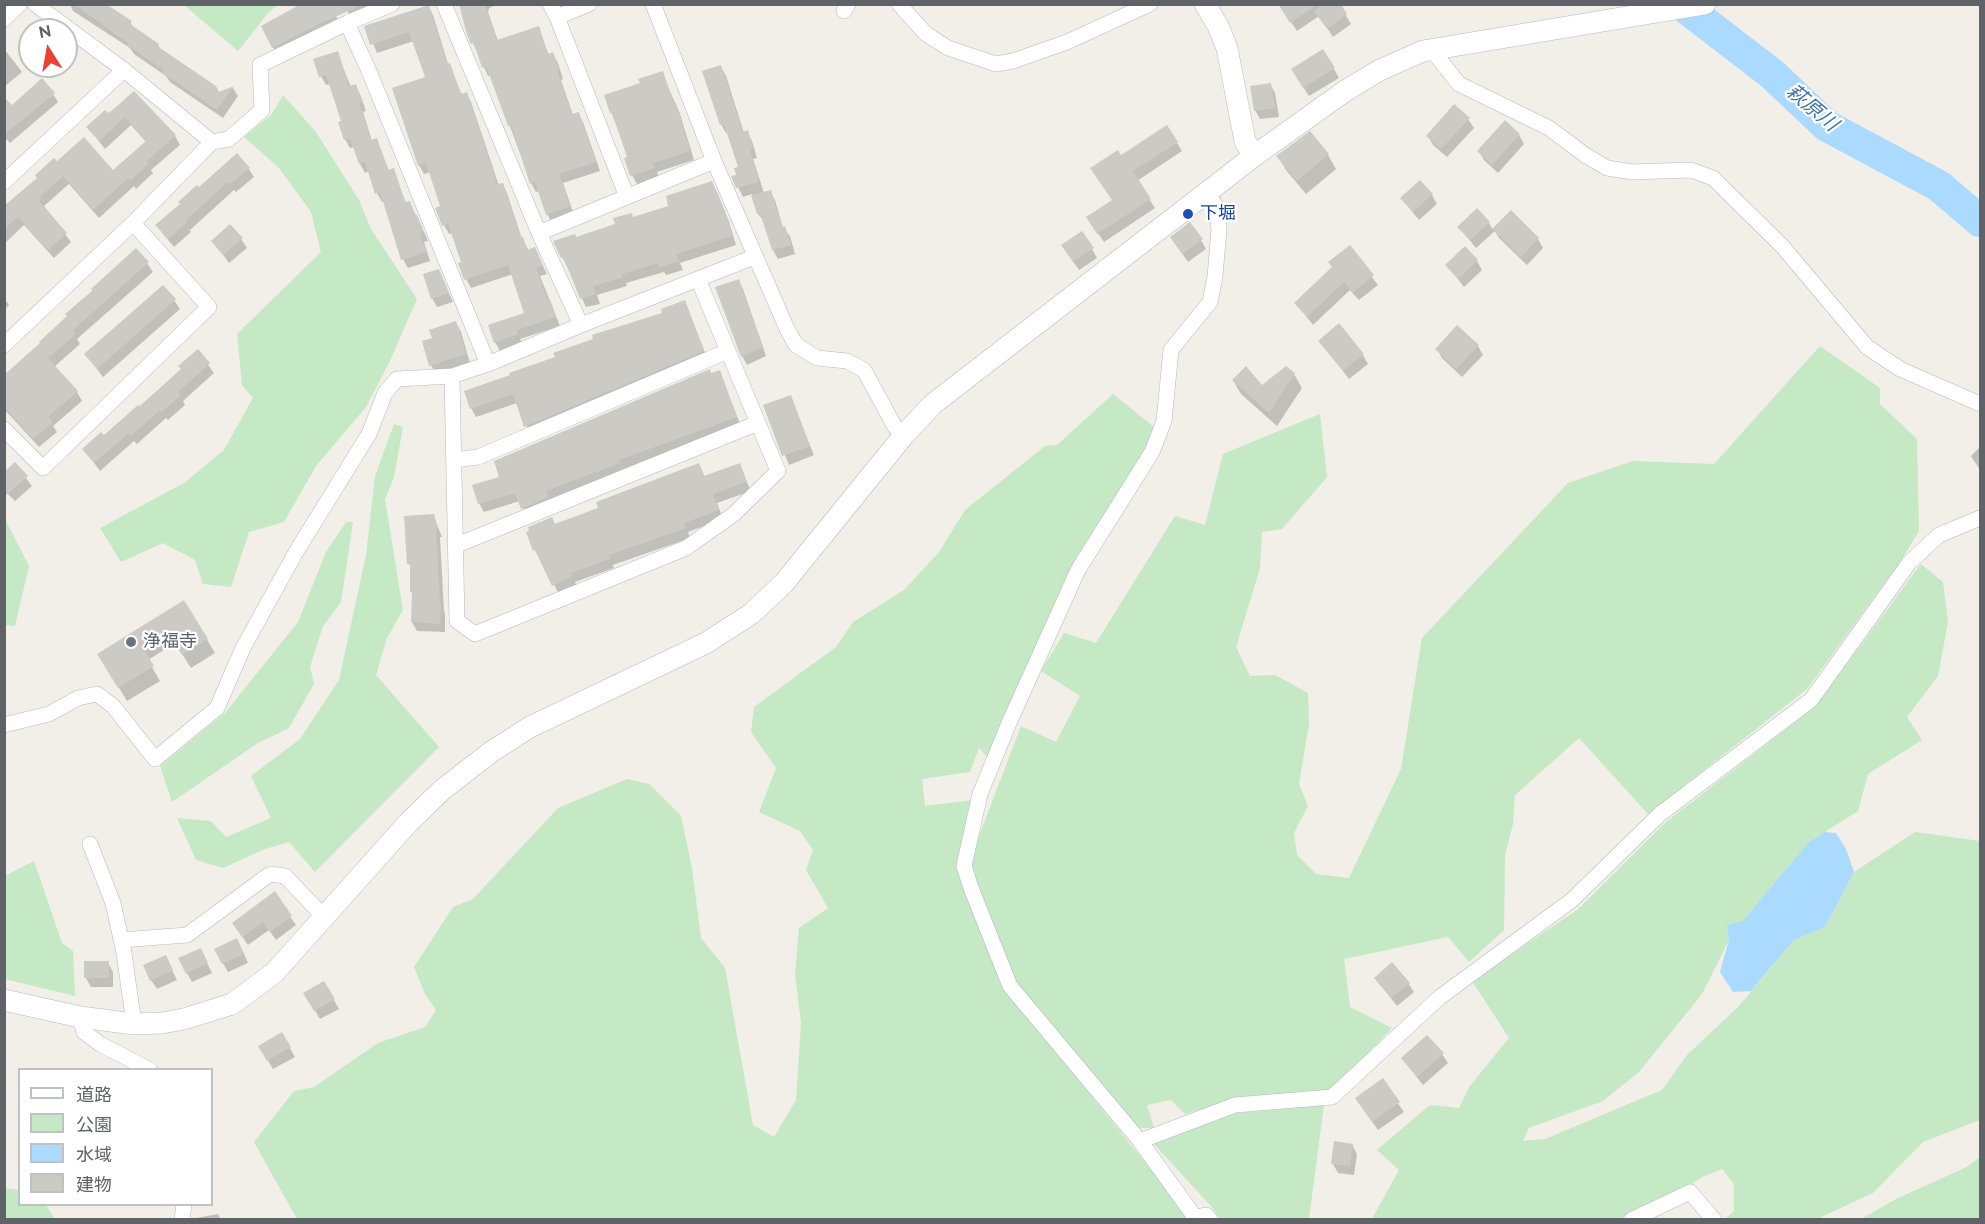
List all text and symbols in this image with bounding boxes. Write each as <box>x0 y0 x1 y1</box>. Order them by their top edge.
north arrow <box>18 18 78 78</box>
text: N <box>37 21 53 42</box>
water label: 萩原川 <box>1781 80 1843 136</box>
place label: 下堀 <box>1200 203 1236 225</box>
marker: 下堀 <box>1181 207 1195 221</box>
place label: 浄福寺 <box>143 631 197 653</box>
marker: 浄福寺 <box>124 635 138 649</box>
legend <box>18 1068 213 1206</box>
text: 道路 <box>76 1084 112 1105</box>
text: 公園 <box>76 1114 112 1135</box>
text: 水域 <box>76 1144 112 1165</box>
text: 建物 <box>76 1174 112 1195</box>

